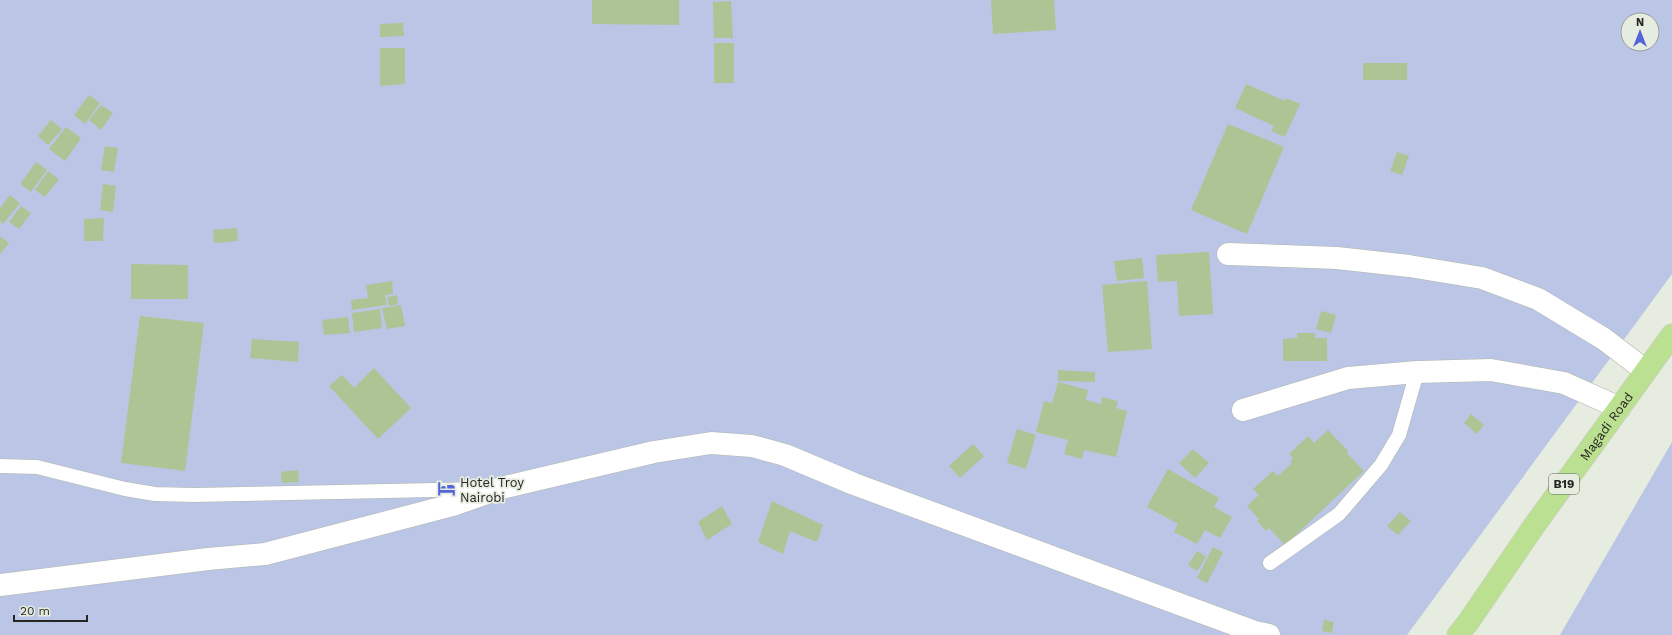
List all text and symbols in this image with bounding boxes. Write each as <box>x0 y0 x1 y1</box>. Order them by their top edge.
north arrow <box>1620 12 1660 52</box>
text: N <box>1636 16 1644 29</box>
street label: Magadi Road <box>1576 389 1636 463</box>
road number: B19 <box>1549 474 1579 494</box>
place label: Hotel Troy Nairobi <box>460 475 524 505</box>
hotel icon: Hotel Troy Nairobi <box>437 479 457 499</box>
scale bar <box>14 597 87 623</box>
text: 20 m <box>20 604 50 618</box>

